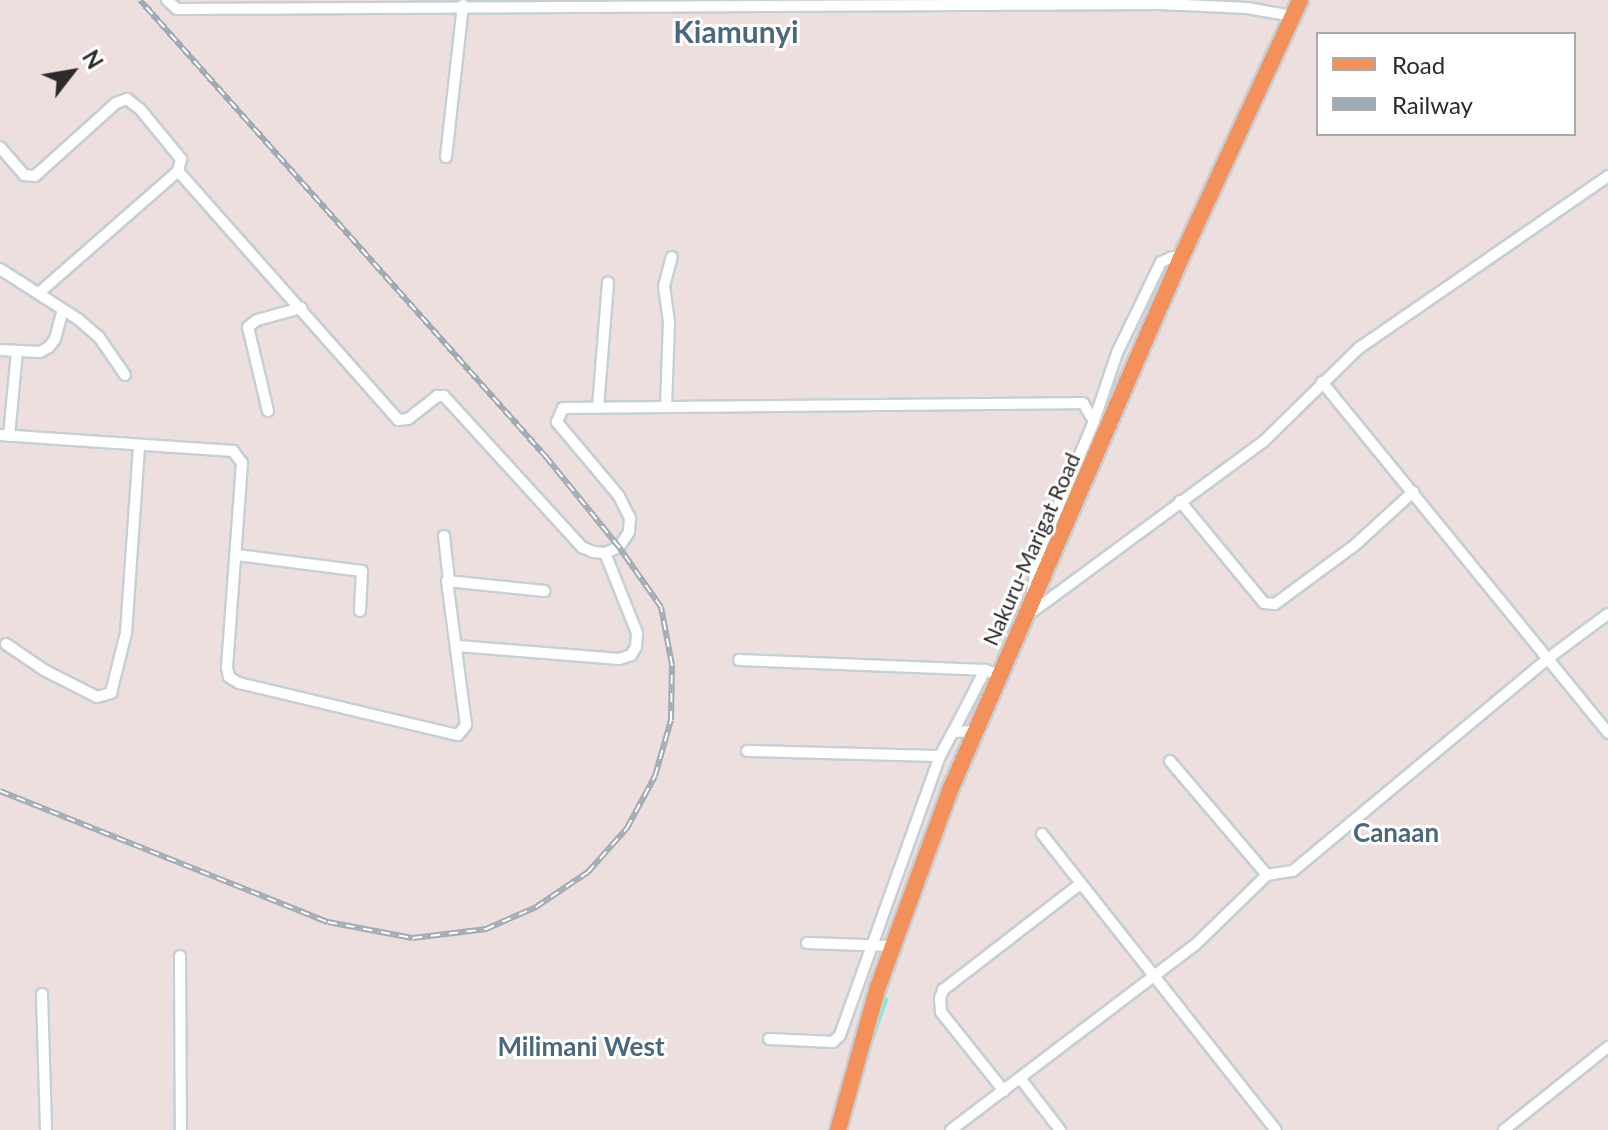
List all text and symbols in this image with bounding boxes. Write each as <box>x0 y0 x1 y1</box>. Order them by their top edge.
district label: Kiamunyi <box>673 13 799 49</box>
north arrow <box>32 32 112 112</box>
legend <box>1316 32 1576 136</box>
text: N <box>77 45 109 74</box>
text: Road <box>1392 50 1445 79</box>
text: Railway <box>1392 90 1473 119</box>
street label: Nakuru-Marigat Road <box>977 449 1085 649</box>
district label: Canaan <box>1353 817 1439 849</box>
district label: Milimani West <box>497 1031 665 1063</box>

